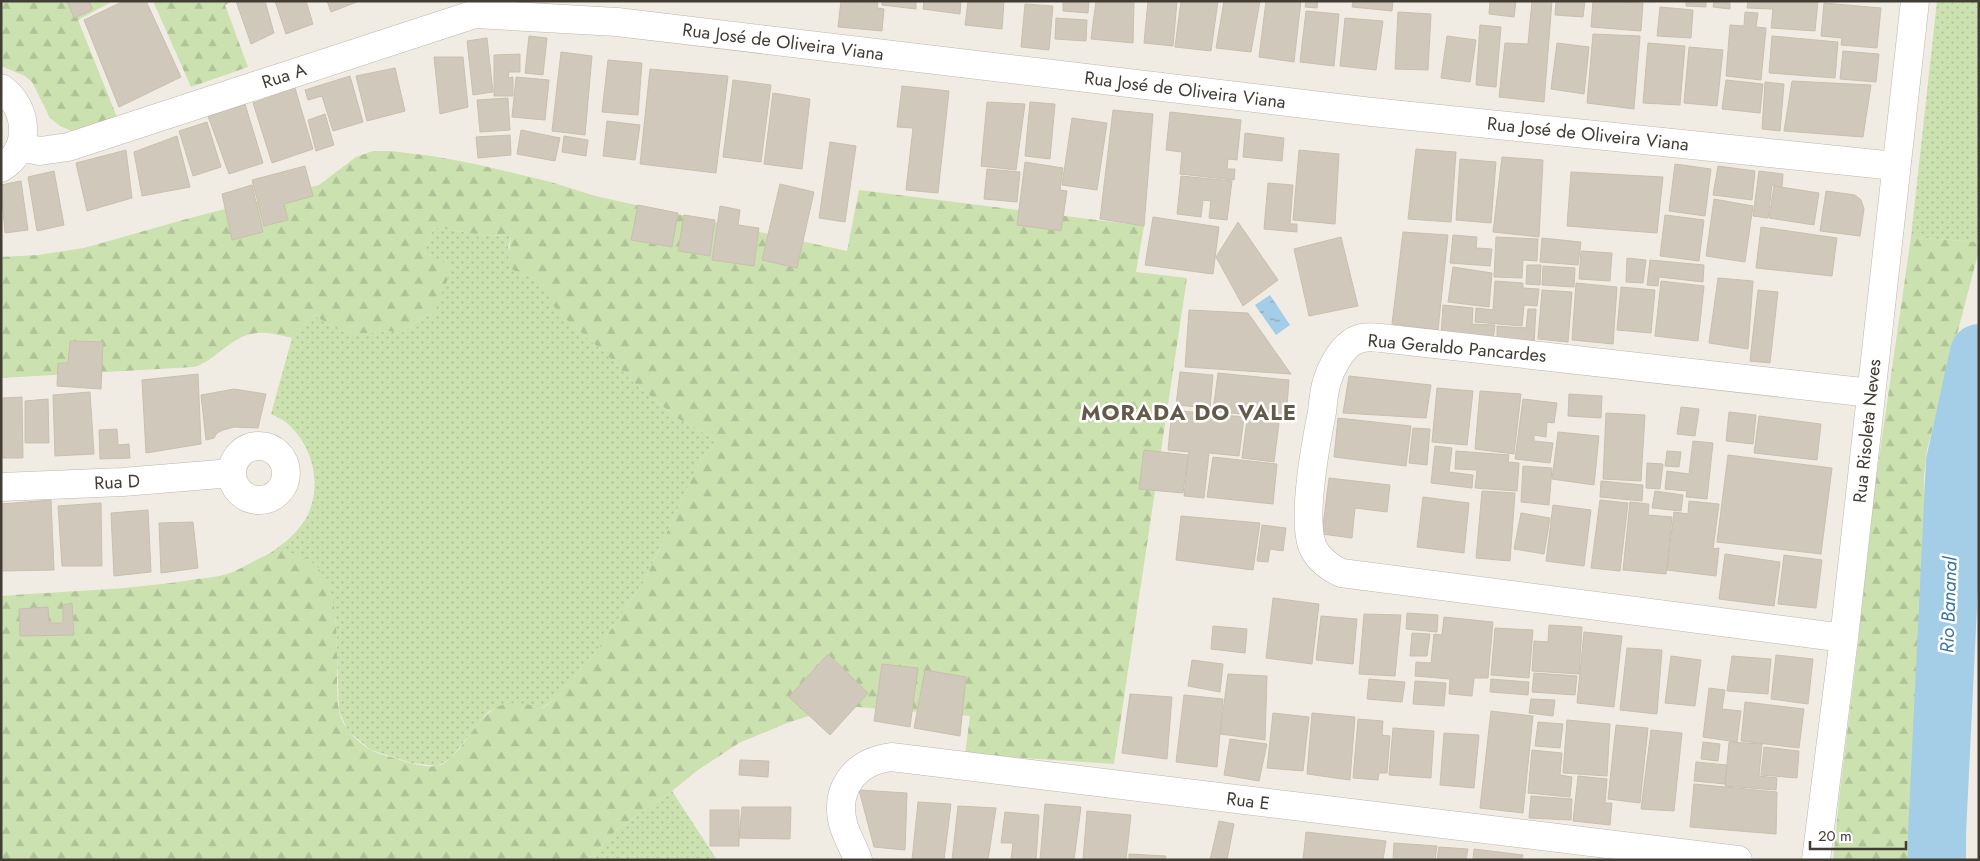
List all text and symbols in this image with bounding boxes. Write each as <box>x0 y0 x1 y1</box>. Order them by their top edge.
street label: Rua José de Oliveira Viana <box>681 17 885 67</box>
street label: Rua A <box>258 57 310 95</box>
street label: Rua José de Oliveira Viana <box>1083 65 1287 115</box>
street label: Rua José de Oliveira Viana <box>1486 110 1690 158</box>
street label: Rua Geraldo Pancardes <box>1367 327 1547 369</box>
street label: Rua Risoleta Neves <box>1847 358 1887 504</box>
district label: MORADA DO VALE <box>1081 396 1297 428</box>
street label: Rua D <box>93 468 141 496</box>
water label: Rio Bananal <box>1933 556 1964 654</box>
street label: Rua E <box>1225 785 1271 817</box>
scale bar <box>1810 818 1906 850</box>
text: 20 m <box>1818 825 1852 847</box>

